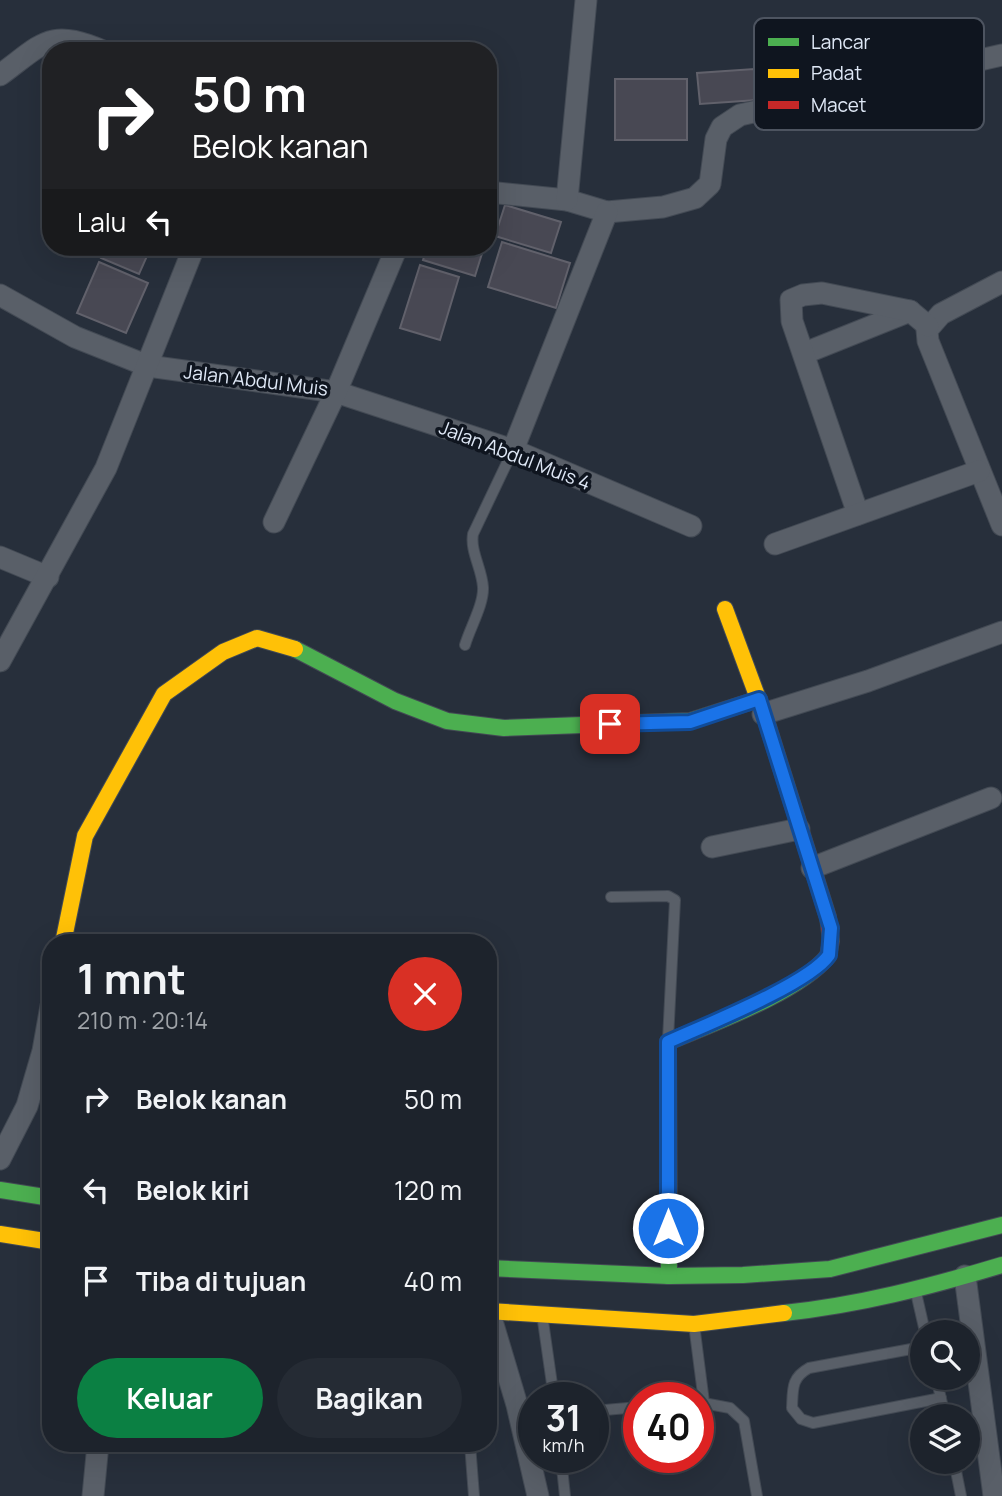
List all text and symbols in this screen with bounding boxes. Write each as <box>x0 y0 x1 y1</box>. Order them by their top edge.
legend <box>754 18 984 130</box>
text: Lancar <box>811 29 870 55</box>
text: 50 m <box>192 60 307 127</box>
text: Padat <box>811 60 862 86</box>
icon: right <box>77 70 168 161</box>
text: Macet <box>811 92 866 118</box>
text: Belok kanan <box>192 124 368 168</box>
icon: left <box>140 203 178 241</box>
text: Lalu <box>77 204 126 240</box>
street label: Jalan Abdul Muis <box>182 358 330 402</box>
street label: Jalan Abdul Muis 4 <box>436 414 594 496</box>
pin <box>580 694 640 754</box>
icon: arrive <box>591 705 629 743</box>
text: 1 mnt <box>77 949 186 1007</box>
button: close <box>388 957 462 1031</box>
text: 210 m · 20:14 <box>77 1004 208 1036</box>
icon: right <box>77 1080 115 1118</box>
text: Belok kanan <box>136 1081 287 1117</box>
text: 50 m <box>404 1081 462 1117</box>
icon: left <box>77 1171 115 1209</box>
text: Belok kiri <box>136 1172 250 1208</box>
text: 120 m <box>394 1172 462 1208</box>
position arrow <box>631 1191 705 1265</box>
icon: arrive <box>77 1262 115 1300</box>
text: Tiba di tujuan <box>136 1263 306 1299</box>
text: 40 m <box>404 1263 462 1299</box>
map controls <box>910 1320 980 1474</box>
button: search <box>910 1320 980 1390</box>
button: Keluar <box>77 1358 263 1438</box>
button: Bagikan <box>277 1358 462 1438</box>
speed limit sign: 40 <box>623 1382 714 1473</box>
text: 31 <box>546 1394 581 1442</box>
button: layers <box>910 1404 980 1474</box>
text: km/h <box>543 1433 584 1457</box>

